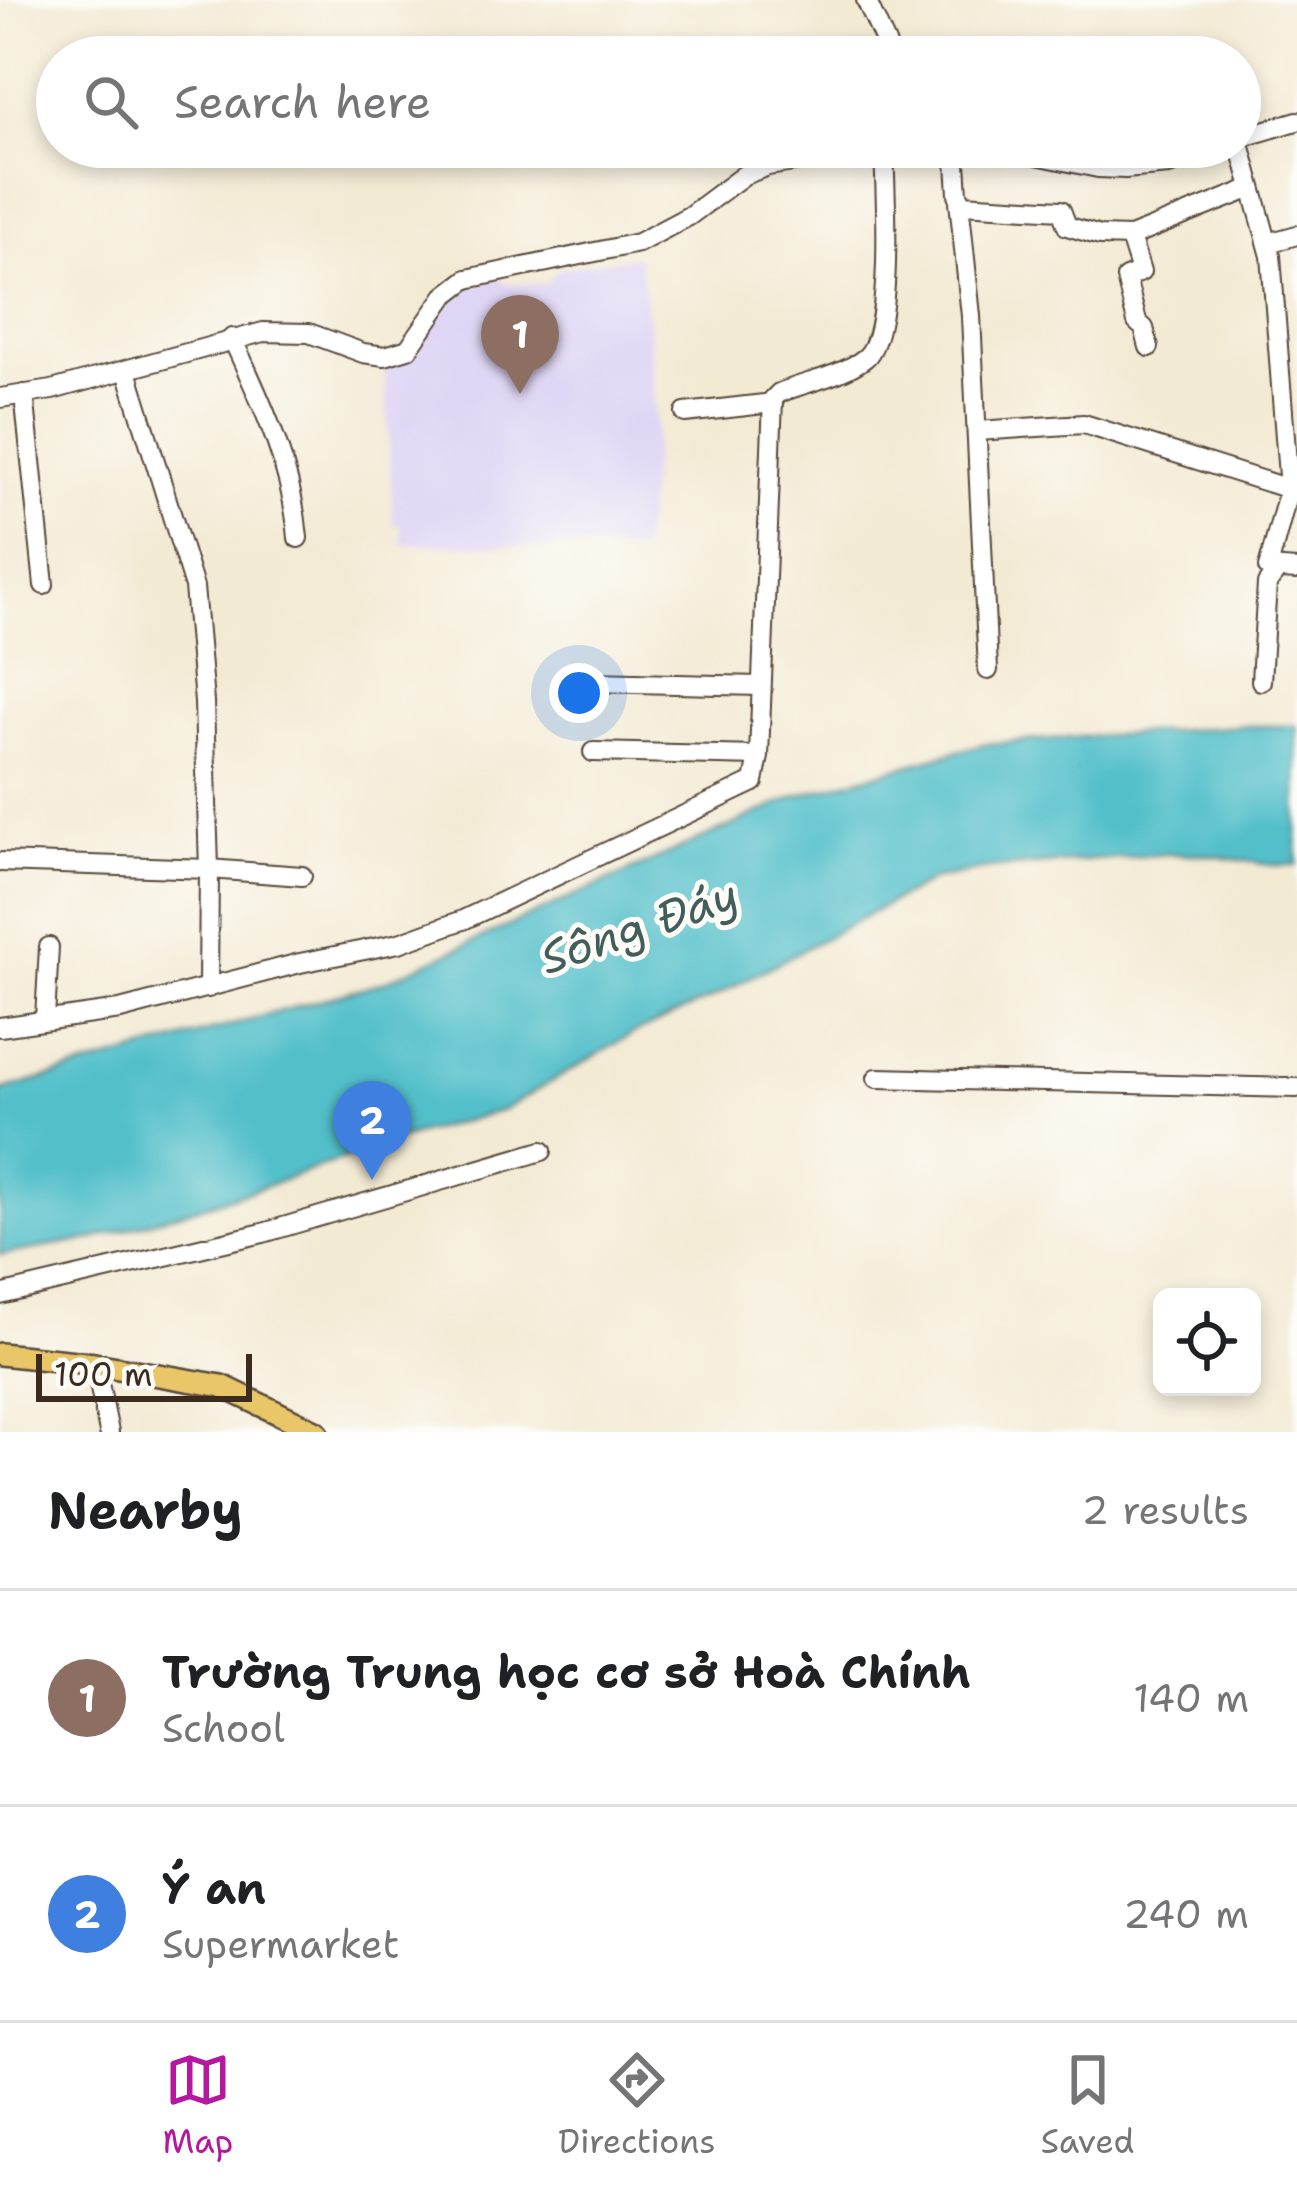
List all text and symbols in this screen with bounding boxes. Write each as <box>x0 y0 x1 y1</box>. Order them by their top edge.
search box <box>36 36 1261 168</box>
icon: search <box>78 69 144 135</box>
text: Search here <box>174 72 431 132</box>
pin: 1 <box>481 295 559 394</box>
your location <box>549 663 609 723</box>
water label: Sông Đáy <box>532 864 746 988</box>
pin: 2 <box>333 1081 411 1180</box>
map controls <box>1153 1288 1261 1396</box>
button: locate <box>1153 1288 1261 1396</box>
scale bar <box>36 1348 252 1401</box>
text: 100 m <box>54 1352 153 1397</box>
text: Nearby <box>48 1476 243 1544</box>
text: 2 results <box>1082 1484 1249 1536</box>
text: Trường Trung học cơ sở Hoà Chính <box>162 1642 971 1702</box>
text: 1 <box>78 1672 96 1724</box>
text: 140 m <box>1133 1672 1249 1724</box>
text: School <box>162 1702 285 1754</box>
text: Ý an <box>162 1858 266 1918</box>
text: 2 <box>73 1888 101 1940</box>
text: 240 m <box>1123 1888 1249 1940</box>
text: Supermarket <box>162 1918 400 1970</box>
tab: Map <box>163 2047 233 2164</box>
tab: Directions <box>558 2047 716 2164</box>
tab: Saved <box>1041 2047 1134 2164</box>

